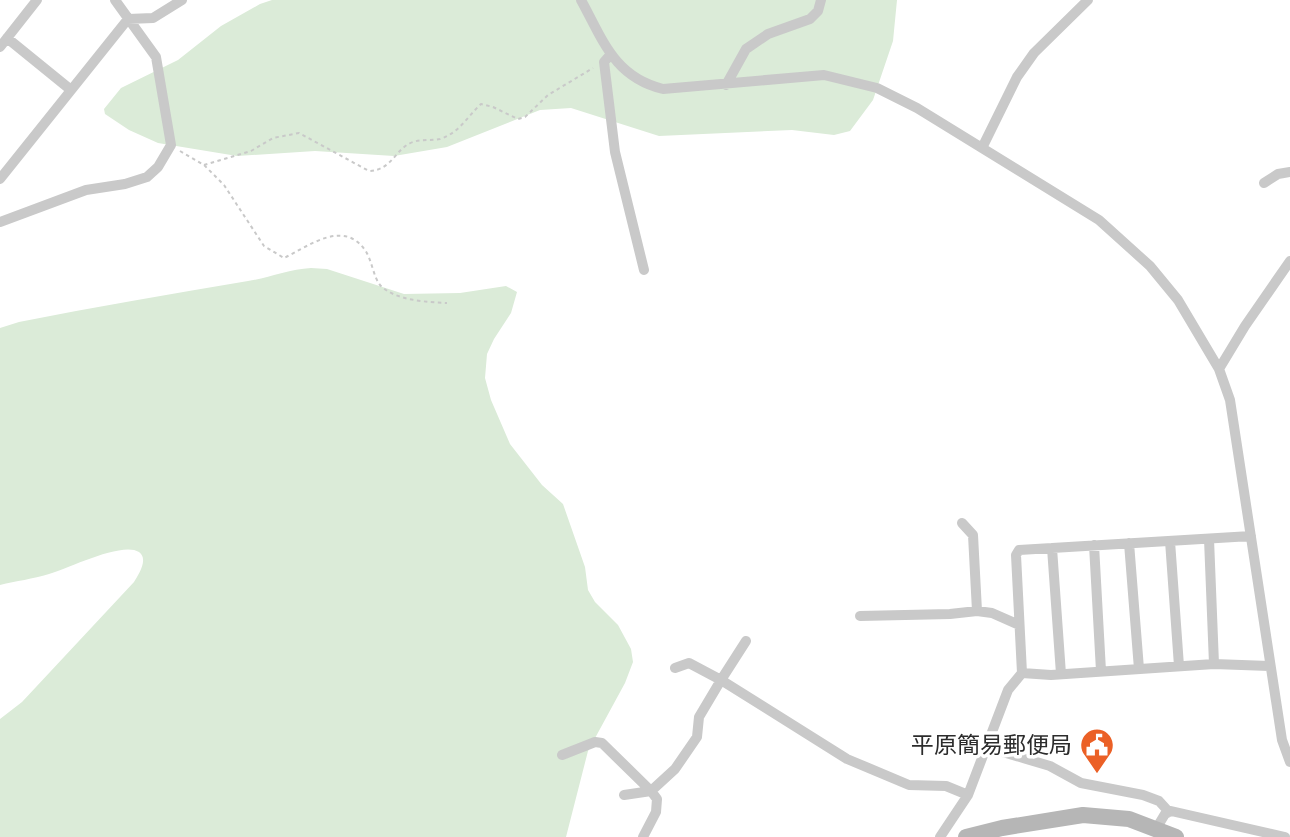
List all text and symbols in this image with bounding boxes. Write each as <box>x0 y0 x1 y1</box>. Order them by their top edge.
public building icon: 平原簡易郵便局 <box>1078 726 1116 775</box>
place label: 平原簡易郵便局 <box>911 732 1072 759</box>

